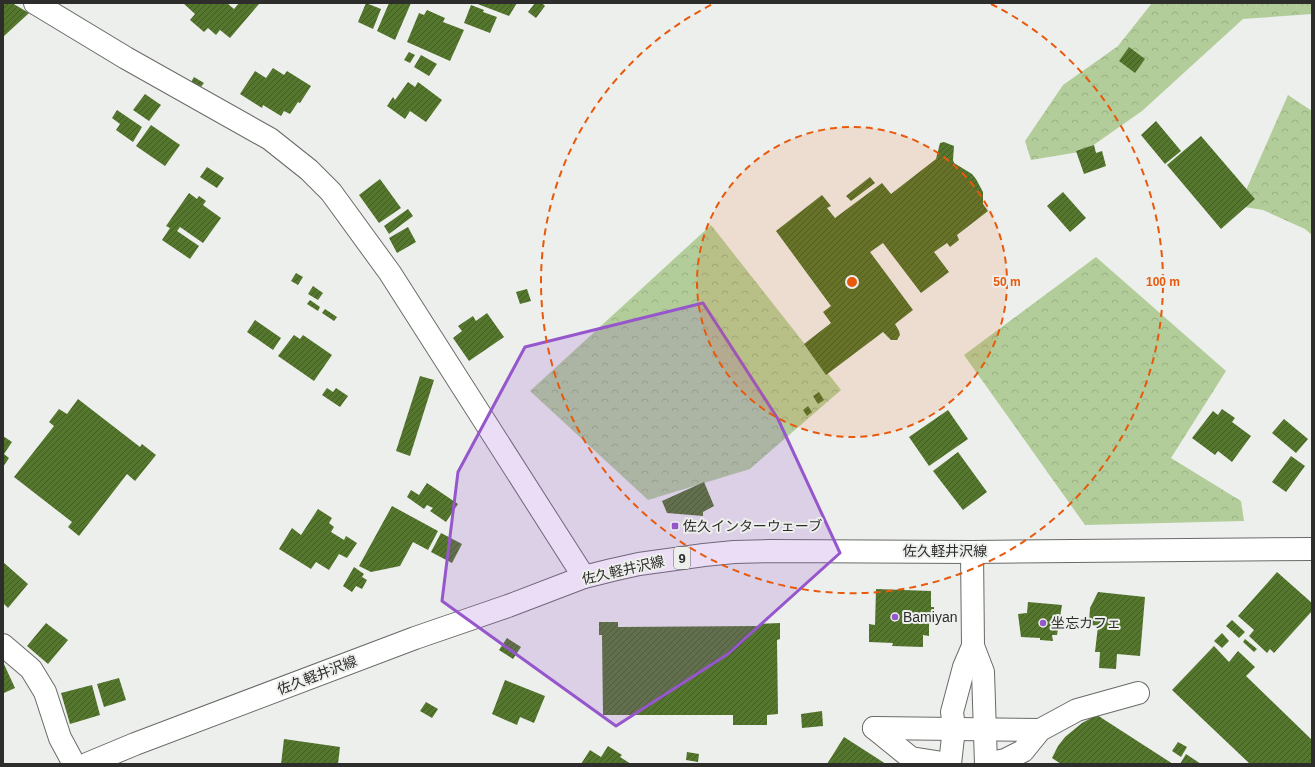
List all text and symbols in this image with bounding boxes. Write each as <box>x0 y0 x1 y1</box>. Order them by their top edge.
centre of rings <box>845 275 859 289</box>
text: 50 m <box>993 275 1021 289</box>
text: 100 m <box>1146 275 1180 289</box>
place label: 佐久インターウェーブ <box>683 518 822 534</box>
marker: 佐久インターウェーブ <box>670 521 680 531</box>
street label: 佐久軽井沢線 <box>903 543 987 559</box>
road number: 9 <box>674 547 690 569</box>
street label: 佐久軽井沢線 <box>580 553 666 587</box>
place label: Bamiyan <box>903 609 957 625</box>
marker: Bamiyan <box>890 612 900 622</box>
place label: 坐忘カフェ <box>1051 615 1121 631</box>
marker: 坐忘カフェ <box>1038 618 1048 628</box>
street label: 佐久軽井沢線 <box>275 652 359 698</box>

